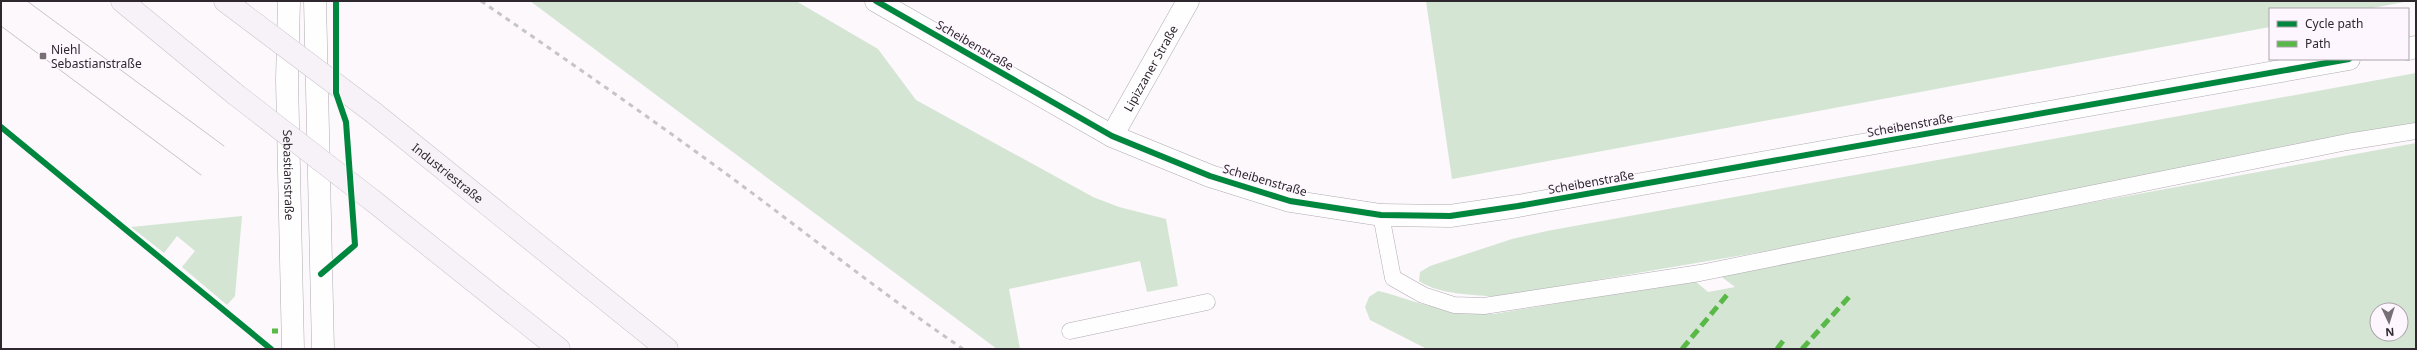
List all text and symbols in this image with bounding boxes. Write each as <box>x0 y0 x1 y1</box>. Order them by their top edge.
legend <box>2269 8 2409 60</box>
text: Cycle path <box>2305 15 2363 32</box>
street label: Scheibenstraße <box>933 16 1017 74</box>
street label: Lipizzaner Straße <box>1119 21 1182 114</box>
text: Path <box>2305 35 2331 52</box>
place label: Niehl Sebastianstraße <box>51 41 142 72</box>
marker: Niehl Sebastianstraße <box>38 51 48 61</box>
street label: Scheibenstraße <box>1866 109 1955 141</box>
street label: Sebastianstraße <box>280 129 299 221</box>
street label: Industriestraße <box>409 139 487 207</box>
street label: Scheibenstraße <box>1221 160 1309 200</box>
street label: Scheibenstraße <box>1547 166 1636 198</box>
north arrow <box>2369 302 2409 342</box>
text: N <box>2385 325 2395 340</box>

